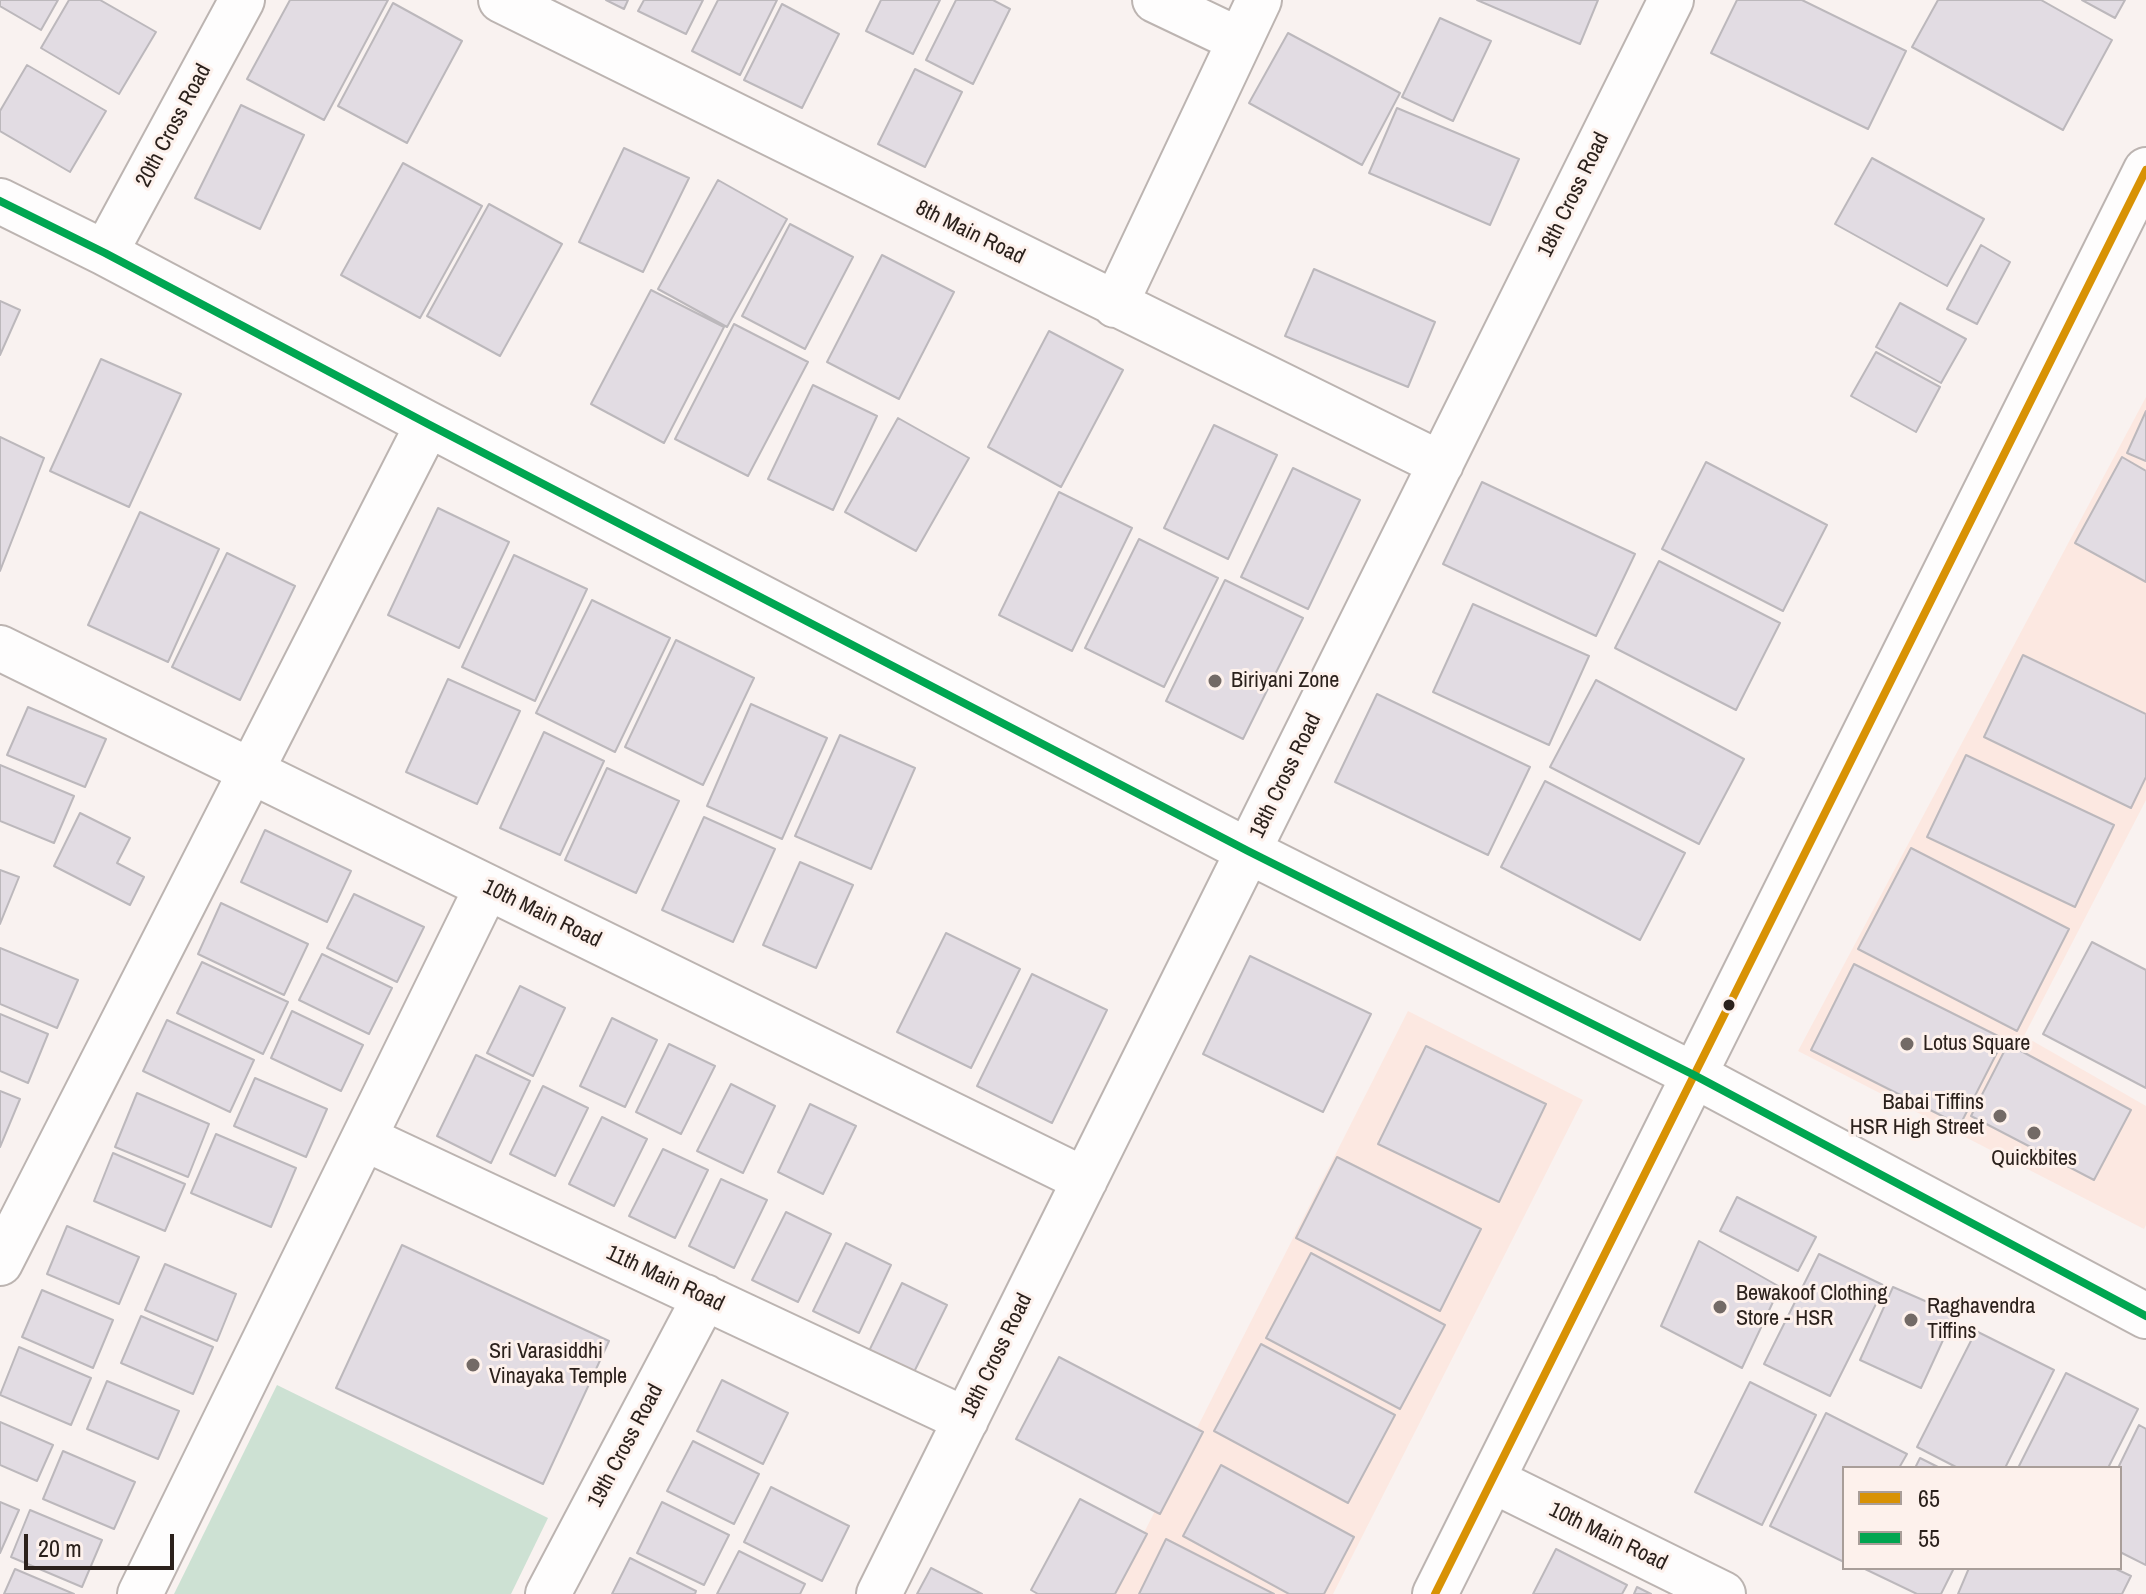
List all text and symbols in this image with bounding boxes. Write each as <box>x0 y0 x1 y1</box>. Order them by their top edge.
street label: 20th Cross Road <box>131 60 217 192</box>
street label: 18th Cross Road <box>1532 128 1616 262</box>
street label: 8th Main Road <box>911 195 1029 271</box>
place label: Biriyani Zone <box>1231 668 1339 694</box>
marker: Biriyani Zone <box>1206 672 1224 690</box>
street label: 18th Cross Road <box>1244 709 1328 843</box>
street label: 10th Main Road <box>479 874 605 954</box>
unlabelled marker <box>1721 997 1737 1013</box>
place label: Lotus Square <box>1923 1031 2030 1057</box>
marker: Lotus Square <box>1898 1035 1916 1053</box>
place label: Babai Tiffins HSR High Street <box>1850 1090 1984 1142</box>
marker: Babai Tiffins HSR High Street <box>1991 1107 2009 1125</box>
marker: Quickbites <box>2025 1124 2043 1142</box>
place label: Quickbites <box>1991 1146 2077 1172</box>
street label: 11th Main Road <box>602 1240 728 1318</box>
place label: Bewakoof Clothing Store - HSR <box>1736 1281 1887 1332</box>
street label: 18th Cross Road <box>955 1289 1039 1423</box>
place label: Raghavendra Tiffins <box>1927 1294 2035 1346</box>
marker: Bewakoof Clothing Store - HSR <box>1711 1298 1729 1316</box>
marker: Raghavendra Tiffins <box>1902 1311 1920 1329</box>
place label: Sri Varasiddhi Vinayaka Temple <box>489 1339 627 1390</box>
marker: Sri Varasiddhi Vinayaka Temple <box>464 1356 482 1374</box>
street label: 19th Cross Road <box>583 1380 669 1512</box>
legend <box>1842 1466 2122 1570</box>
text: 65 <box>1918 1482 1940 1514</box>
street label: 10th Main Road <box>1545 1497 1671 1577</box>
scale bar <box>28 1518 178 1568</box>
text: 55 <box>1918 1522 1940 1554</box>
text: 20 m <box>38 1532 82 1564</box>

